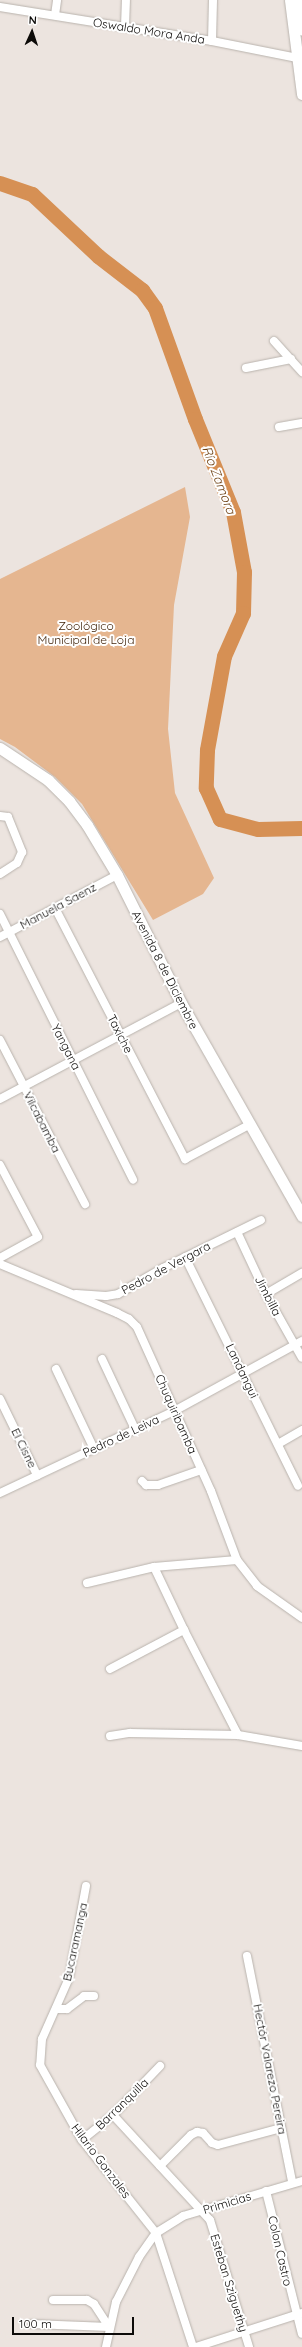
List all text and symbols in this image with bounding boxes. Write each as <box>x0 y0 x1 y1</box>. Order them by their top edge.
north arrow <box>12 12 52 52</box>
text: N <box>28 13 37 27</box>
street label: Oswaldo Mora Anda <box>92 15 206 47</box>
water label: Río Zamora <box>199 444 239 516</box>
park label: Zoológico Municipal de Loja <box>37 619 135 647</box>
street label: Manuela Saenz <box>17 880 99 932</box>
street label: Avenida 8 de Diciembre <box>129 908 201 1032</box>
street label: Taxiche <box>104 1012 136 1056</box>
street label: Yangana <box>48 1022 84 1072</box>
street label: Vilcabamba <box>20 1089 64 1155</box>
street label: Pedro de Vergara <box>119 1238 213 1298</box>
street label: Jimbilla <box>252 1274 284 1318</box>
street label: Landangui <box>223 1341 261 1401</box>
street label: Chuquiribamba <box>152 1372 200 1456</box>
street label: Pedro de Leiva <box>81 1412 161 1460</box>
street label: El Cisne <box>8 1426 40 1470</box>
street label: Bucaramanga <box>60 1902 90 1982</box>
street label: Hectór Valarezo Pereira <box>250 2003 290 2135</box>
street label: Barranquilla <box>93 2075 151 2133</box>
street label: Hilario Gonzales <box>68 2121 134 2201</box>
street label: Primicias <box>201 2189 253 2217</box>
street label: Colon Castro <box>265 2215 295 2287</box>
street label: Esteban Sziguethy <box>207 2232 251 2334</box>
scale bar <box>14 2309 136 2335</box>
text: 100 m <box>19 2316 52 2331</box>

